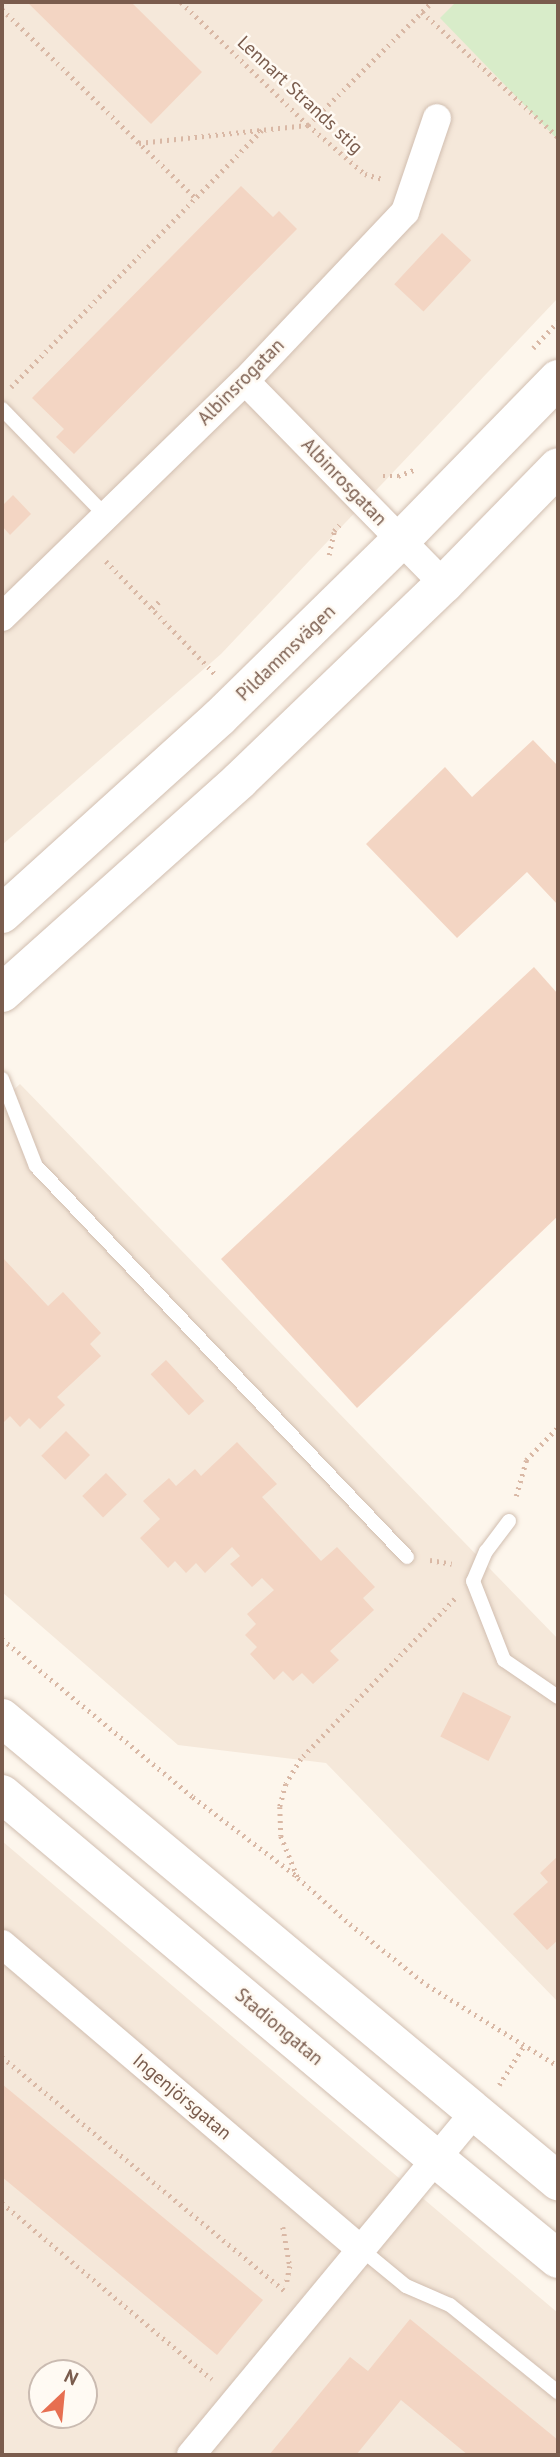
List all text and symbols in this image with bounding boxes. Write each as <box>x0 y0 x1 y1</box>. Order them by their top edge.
street label: Lennart Strands stig <box>233 31 367 159</box>
street label: Albinsrogatan <box>193 334 289 430</box>
street label: Albinrosgatan <box>297 433 391 531</box>
street label: Pildammsvägen <box>232 600 340 706</box>
street label: Stadiongatan <box>230 1984 328 2070</box>
street label: Ingenjörsgatan <box>128 2049 236 2145</box>
north arrow <box>28 2359 98 2429</box>
text: N <box>60 2363 82 2390</box>

